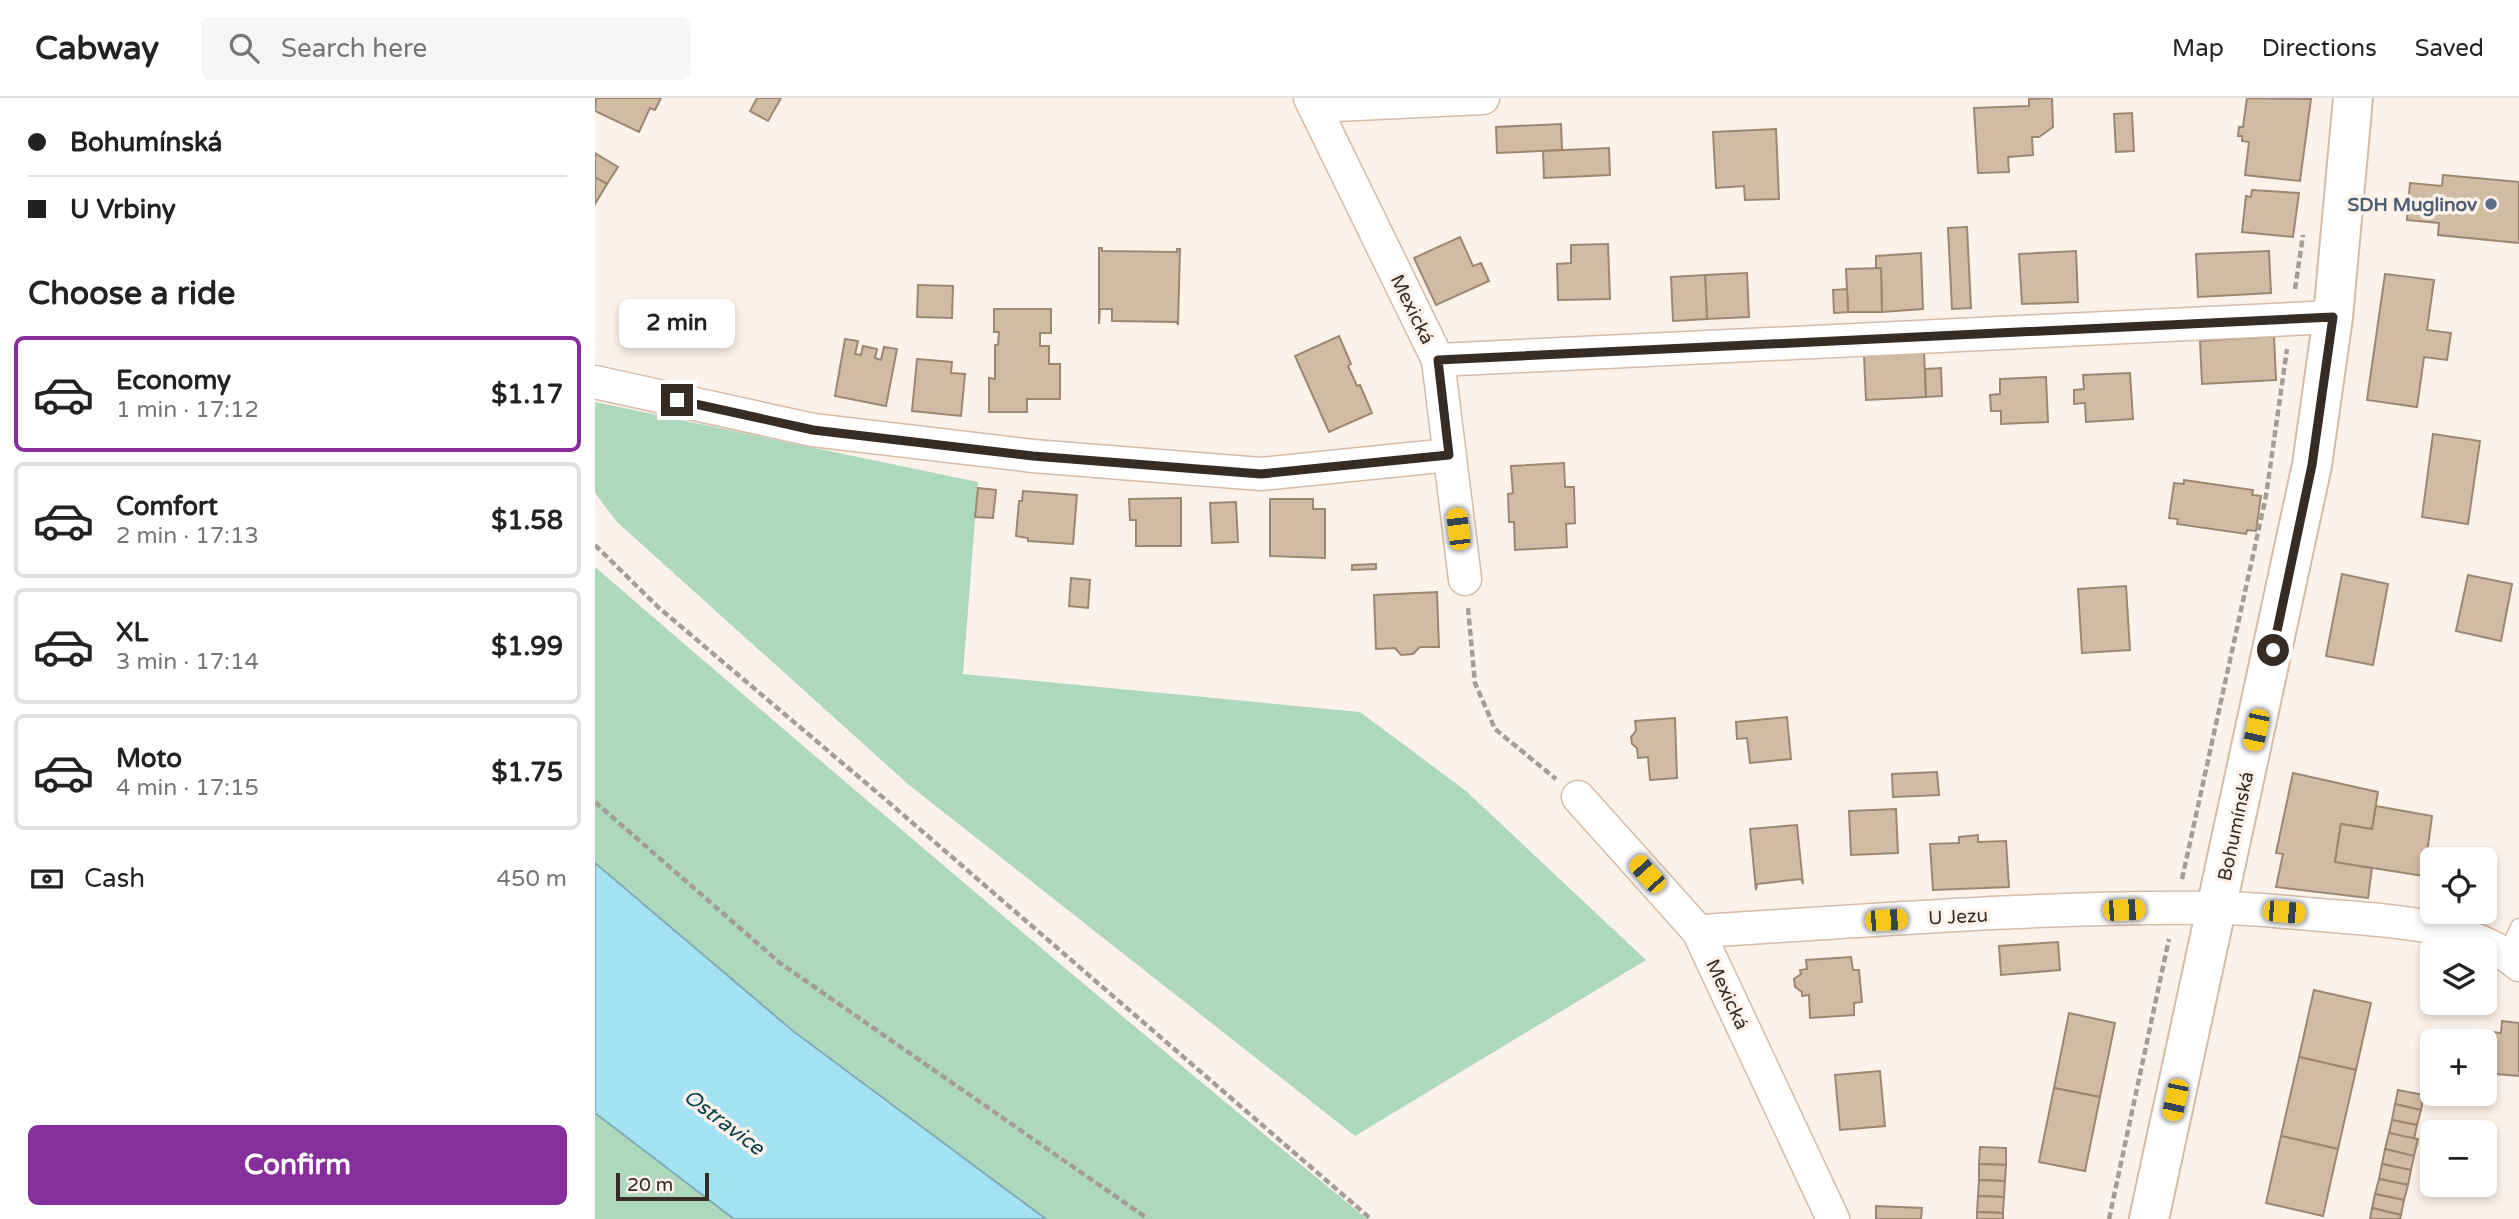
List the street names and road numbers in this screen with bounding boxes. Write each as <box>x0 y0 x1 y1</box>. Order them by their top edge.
street label: Mexická <box>1386 271 1438 348</box>
street label: Bohumínská <box>2214 769 2258 883</box>
street label: U Jezu <box>1928 904 1989 930</box>
street label: Mexická <box>1701 956 1753 1033</box>

